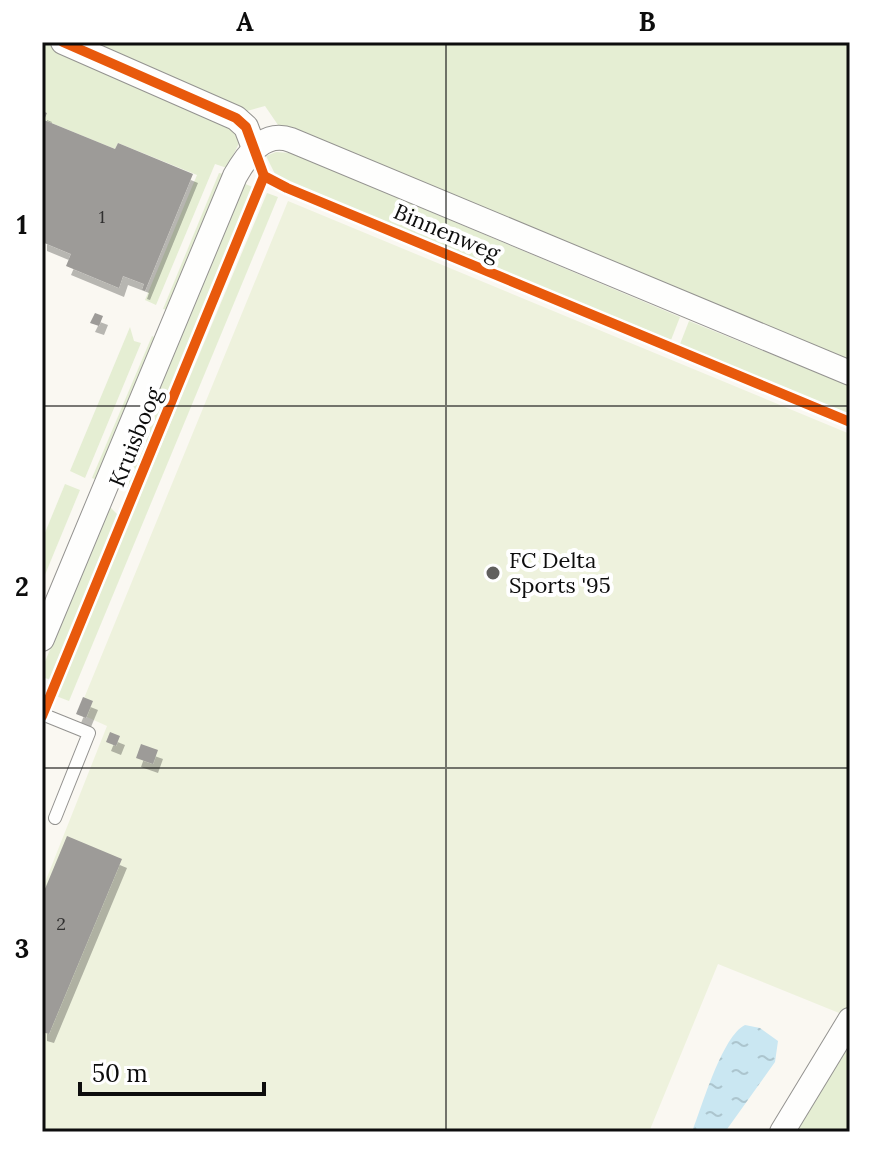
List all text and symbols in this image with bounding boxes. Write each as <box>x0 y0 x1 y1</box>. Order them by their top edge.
text: A <box>236 5 254 38</box>
text: B <box>638 5 656 38</box>
street label: Binnenweg <box>390 197 505 267</box>
house number: 1 <box>99 205 105 228</box>
text: 1 <box>17 208 27 241</box>
street label: Kruisboog <box>102 382 168 491</box>
place label: FC Delta Sports '95 <box>509 546 611 599</box>
marker: FC Delta Sports '95 <box>484 564 502 582</box>
text: 2 <box>15 570 29 603</box>
house number: 2 <box>56 912 66 935</box>
text: 3 <box>15 932 29 965</box>
scale bar <box>80 1046 264 1096</box>
text: 50 m <box>92 1058 148 1089</box>

